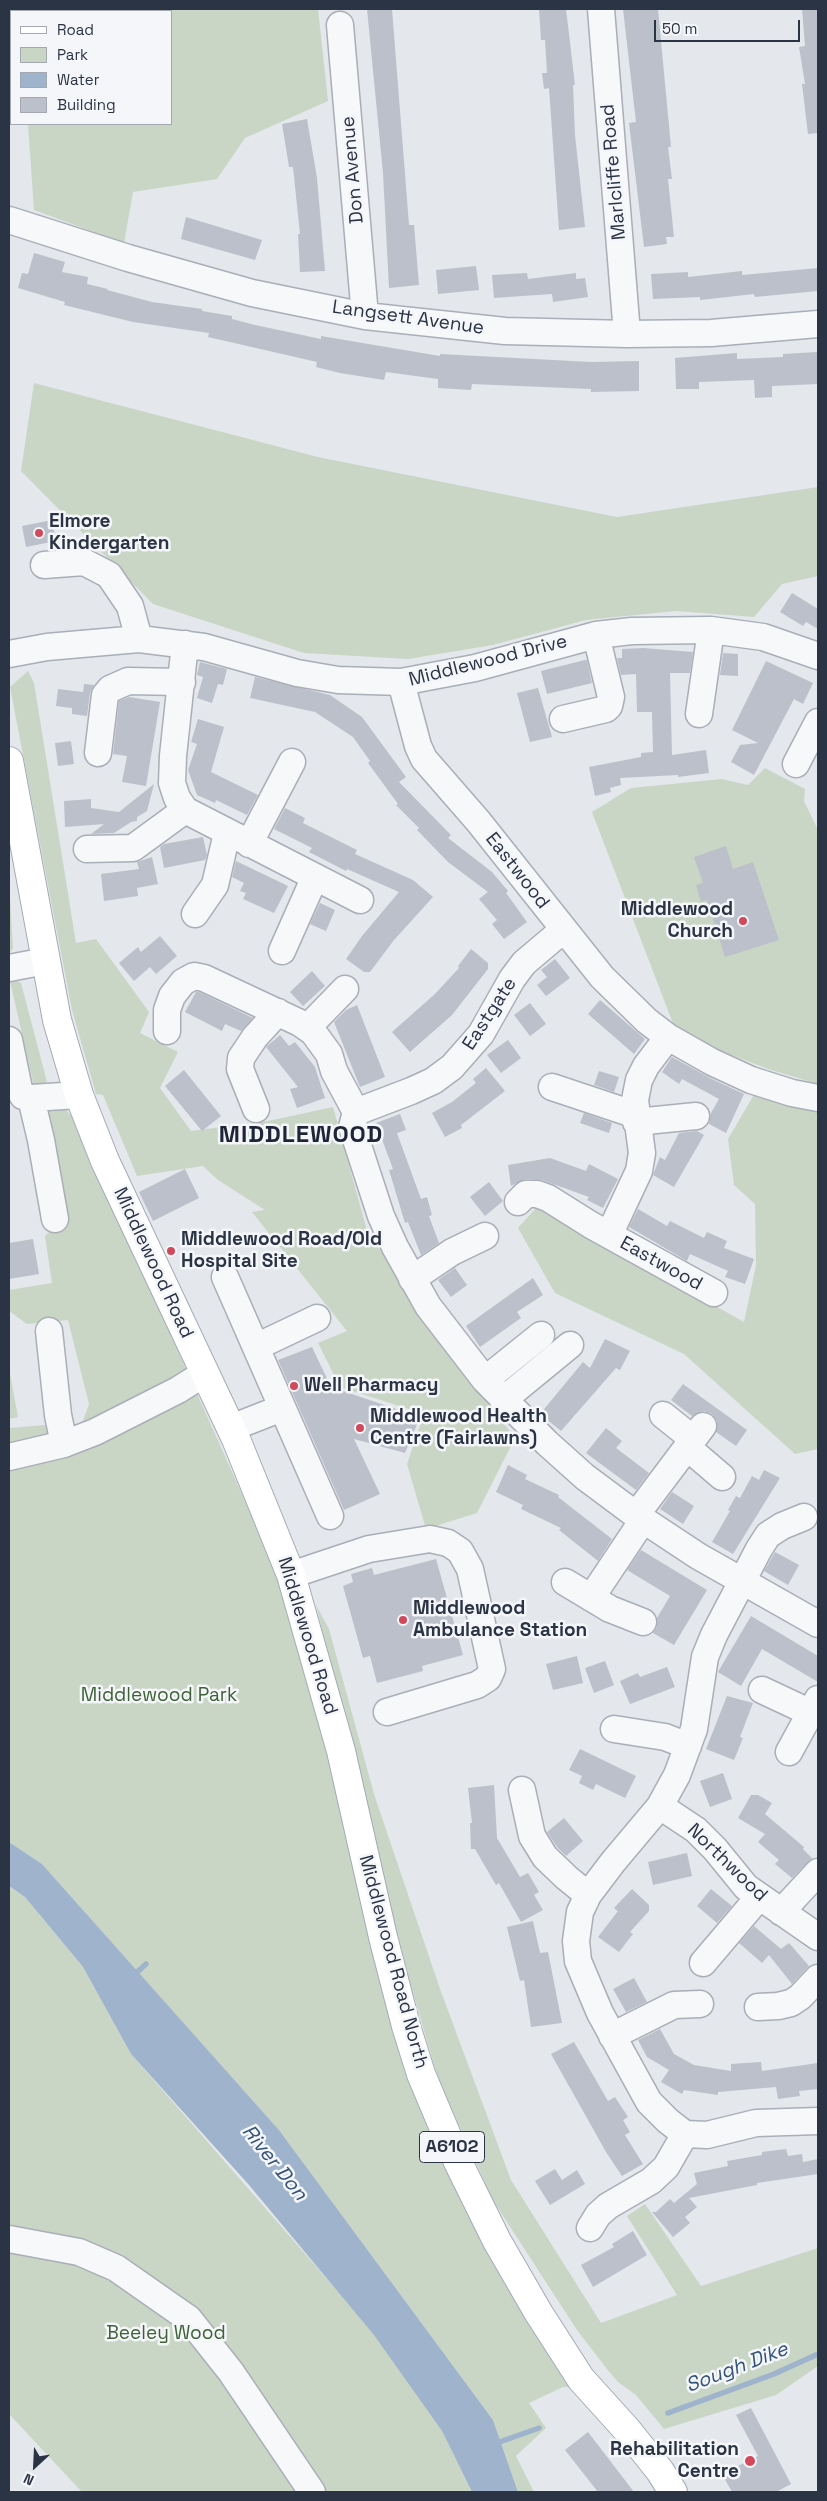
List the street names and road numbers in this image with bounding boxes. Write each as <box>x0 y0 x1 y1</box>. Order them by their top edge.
street label: Marlcliffe Road <box>597 103 631 241</box>
street label: Don Avenue <box>337 115 369 225</box>
street label: Langsett Avenue <box>331 296 485 340</box>
street label: Middlewood Drive <box>406 630 570 692</box>
street label: Eastwood <box>480 828 554 914</box>
street label: Eastgate <box>458 973 522 1055</box>
street label: Middlewood Road <box>108 1184 198 1342</box>
street label: Eastwood <box>616 1232 706 1296</box>
street label: Middlewood Road <box>272 1554 342 1718</box>
street label: Northwood <box>682 1819 772 1907</box>
street label: Middlewood Road North <box>353 1853 433 2071</box>
road number: A6102 <box>420 2132 484 2162</box>

